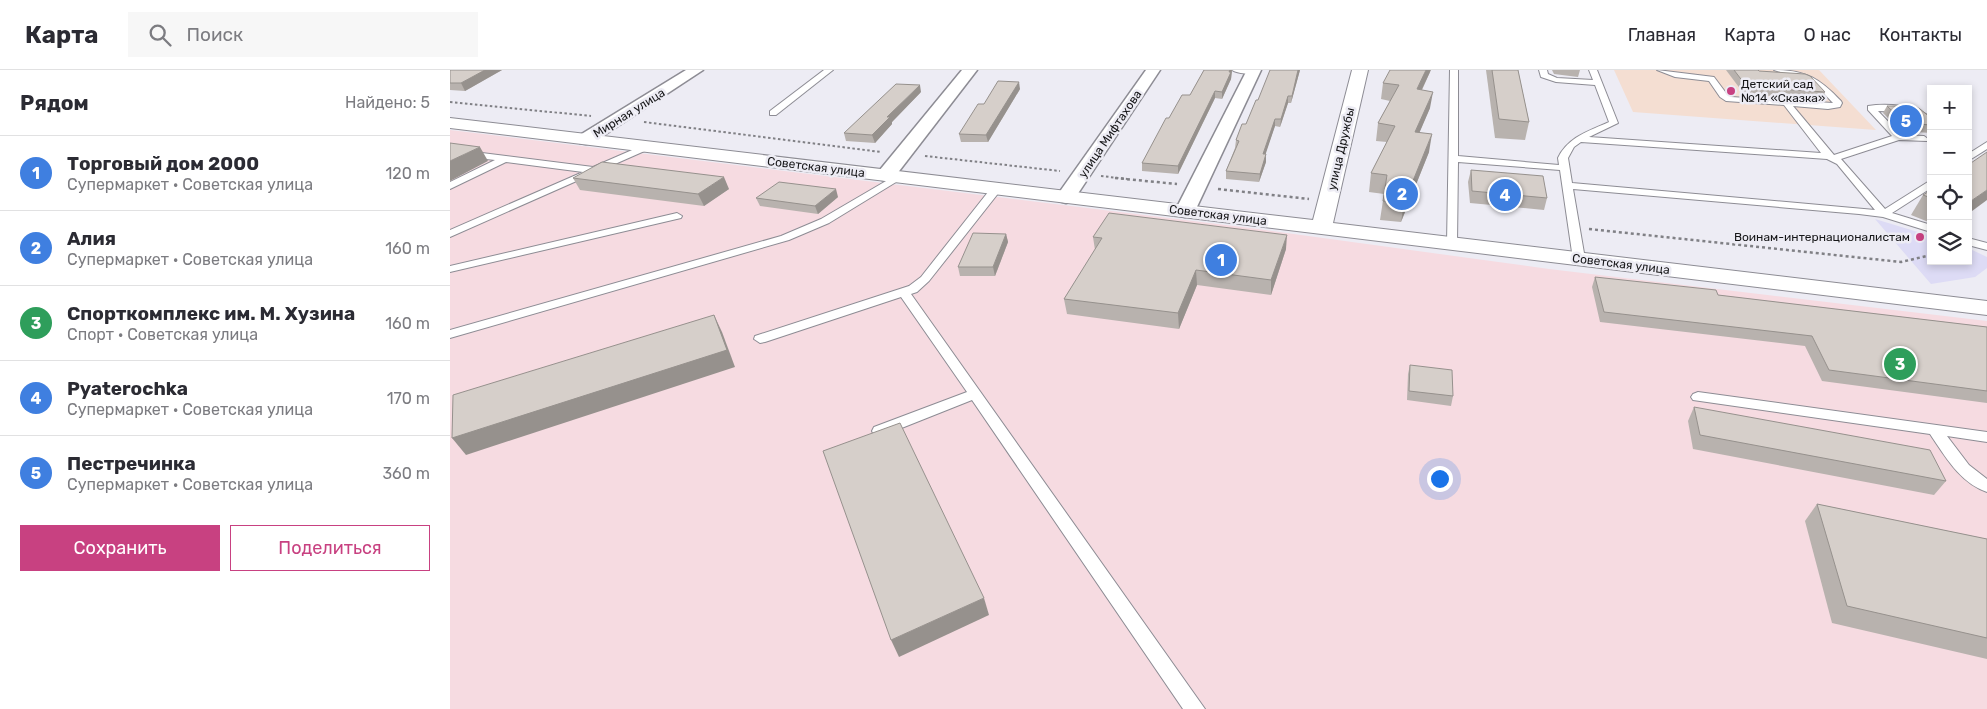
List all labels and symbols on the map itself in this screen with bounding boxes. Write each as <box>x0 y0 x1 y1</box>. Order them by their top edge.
place label: Детский сад №14 «Сказка» <box>1741 77 1825 105</box>
street label: Мирная улица <box>591 85 667 141</box>
marker: Детский сад №14 «Сказка» <box>1725 85 1737 97</box>
street label: улица Мифтахова <box>1076 88 1144 180</box>
pin: 5 <box>1890 102 1922 140</box>
street label: улица Дружбы <box>1325 106 1357 192</box>
street label: Советская улица <box>766 154 866 180</box>
pin: 2 <box>1386 175 1418 213</box>
pin: 4 <box>1489 176 1521 214</box>
street label: Советская улица <box>1168 202 1268 228</box>
place label: Воинам-интернационалистам <box>1734 230 1910 244</box>
marker: Воинам-интернационалистам <box>1914 231 1926 243</box>
pin: 1 <box>1205 241 1237 279</box>
street label: Советская улица <box>1571 251 1671 277</box>
pin: 3 <box>1884 345 1916 383</box>
your location <box>1427 466 1453 492</box>

